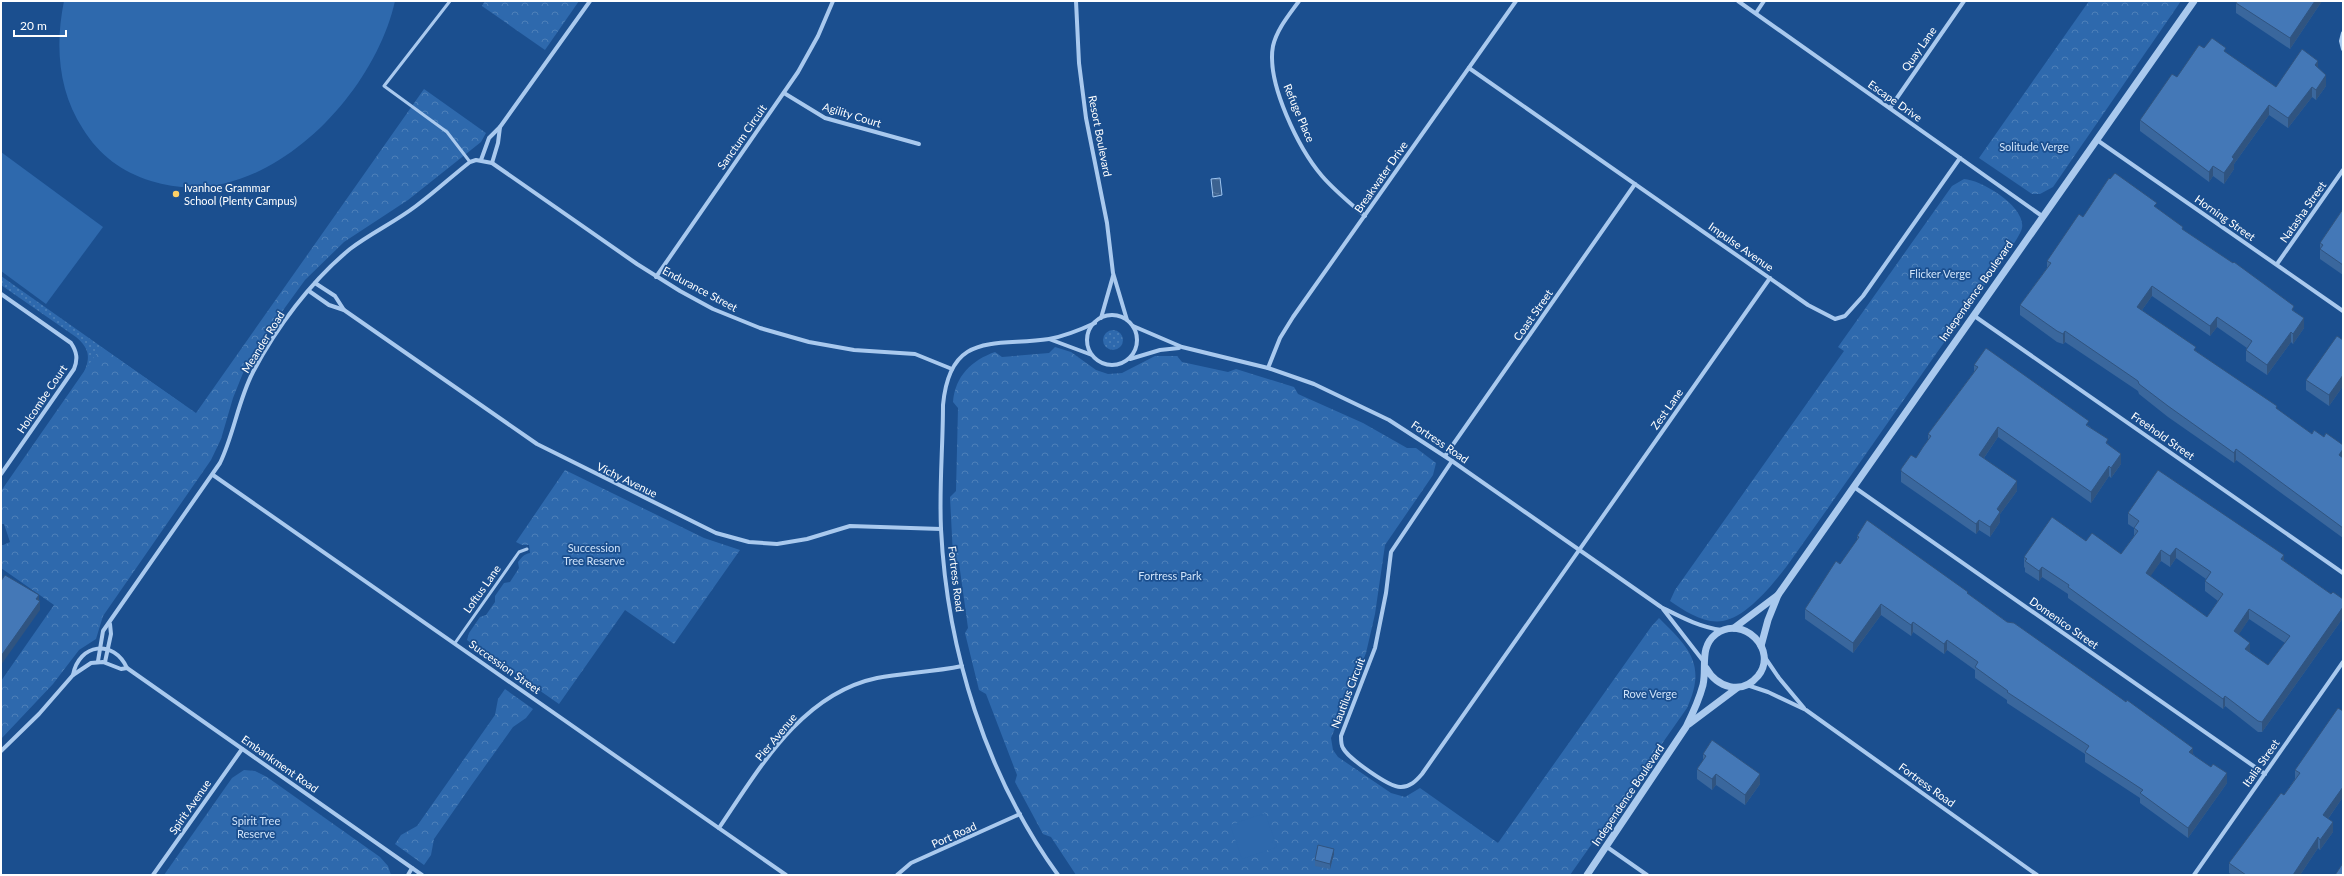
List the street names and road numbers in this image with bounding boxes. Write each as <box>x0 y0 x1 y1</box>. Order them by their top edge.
street label: Quay Lane <box>1899 24 1939 74</box>
street label: Escape Drive <box>1866 77 1925 124</box>
street label: Refuge Place <box>1281 82 1318 144</box>
street label: Resort Boulevard <box>1086 94 1115 178</box>
street label: Agility Court <box>821 99 883 130</box>
street label: Sanctum Circuit <box>714 102 769 172</box>
street label: Breakwater Drive <box>1351 138 1410 215</box>
street label: Natasha Street <box>2277 179 2328 245</box>
street label: Horning Street <box>2193 192 2258 243</box>
street label: Impulse Avenue <box>1706 219 1776 274</box>
street label: Independence Boulevard <box>1936 238 2015 343</box>
street label: Endurance Street <box>661 263 740 314</box>
street label: Coast Street <box>1510 287 1555 343</box>
street label: Meander Road <box>238 308 287 375</box>
street label: Holcombe Court <box>14 362 69 435</box>
street label: Zest Lane <box>1648 386 1685 432</box>
street label: Freehold Street <box>2129 409 2197 462</box>
street label: Fortress Road <box>1409 418 1471 466</box>
street label: Vichy Avenue <box>595 459 660 500</box>
street label: Fortress Road <box>946 545 967 613</box>
street label: Loftus Lane <box>460 562 503 615</box>
street label: Domenico Street <box>2027 594 2101 651</box>
street label: Succession Street <box>467 637 544 696</box>
street label: Nautilus Circuit <box>1328 656 1367 730</box>
street label: Pier Avenue <box>752 710 799 763</box>
street label: Embankment Road <box>239 732 321 795</box>
street label: Italia Street <box>2240 736 2282 789</box>
street label: Independence Boulevard <box>1589 741 1666 848</box>
street label: Fortress Road <box>1897 760 1958 809</box>
street label: Spirit Avenue <box>166 777 213 837</box>
street label: Port Road <box>929 819 978 850</box>

